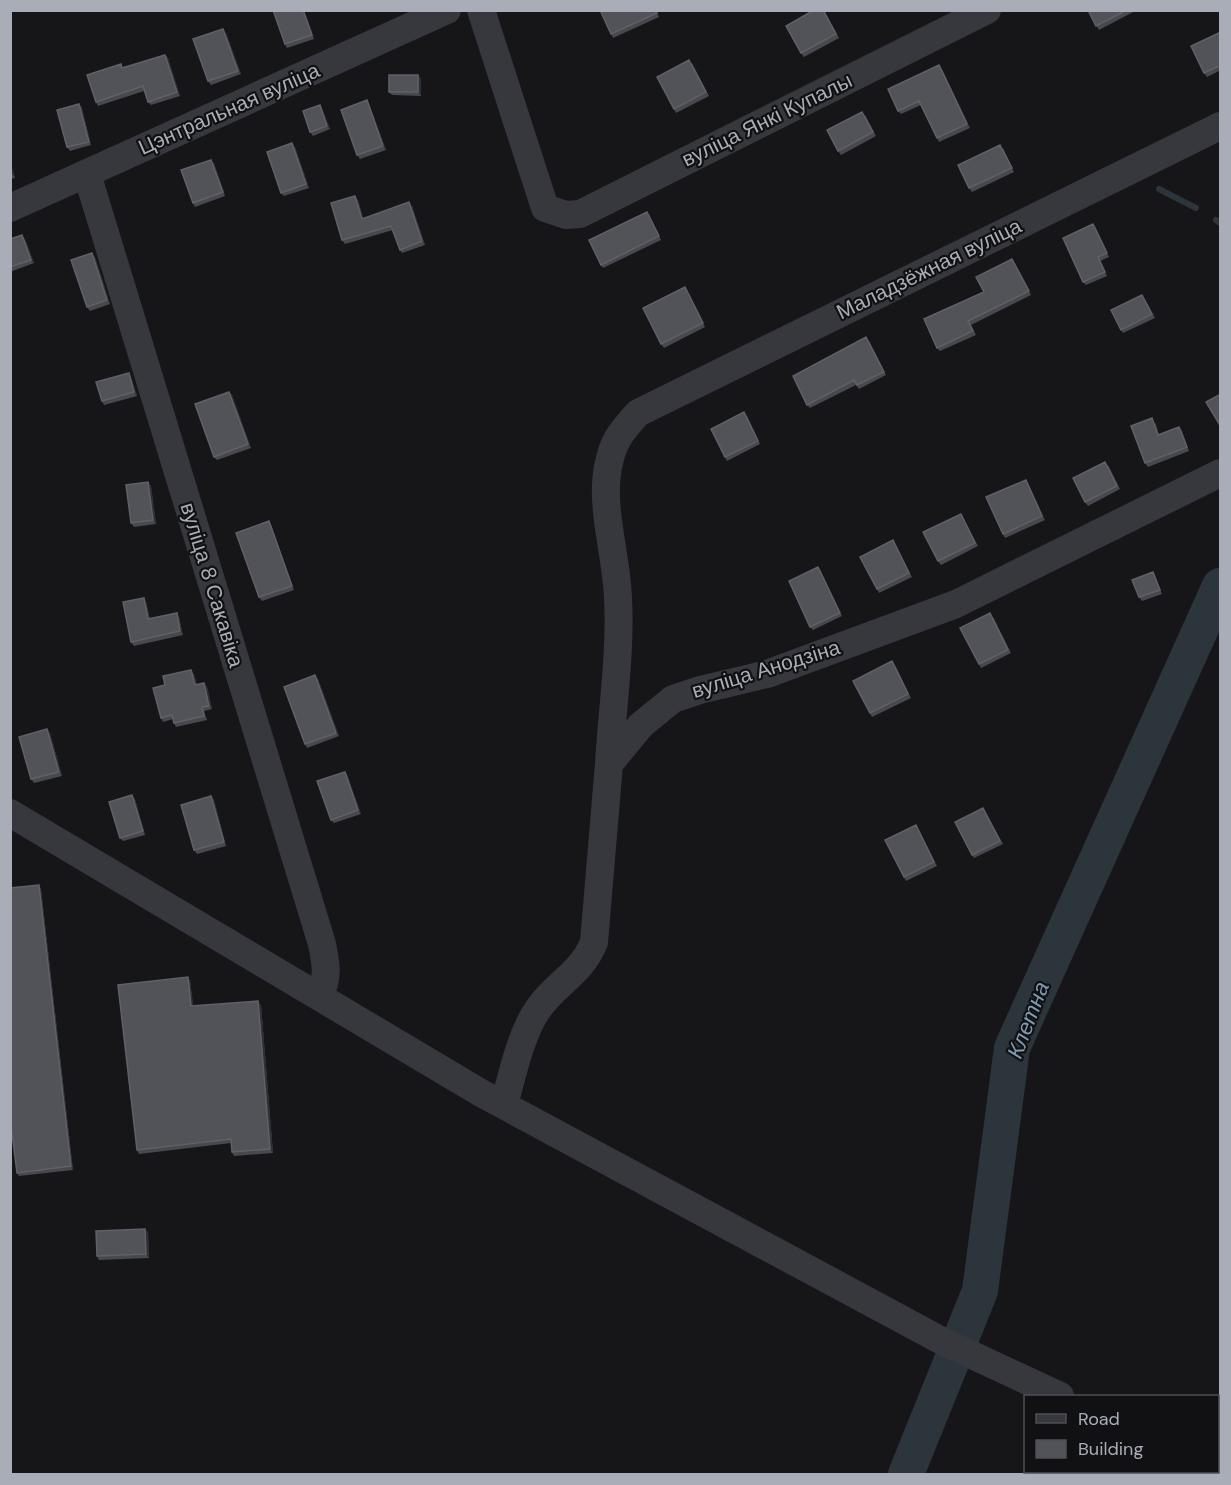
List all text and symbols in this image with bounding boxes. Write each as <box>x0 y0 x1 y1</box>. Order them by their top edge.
street label: Цэнтральная вуліца <box>134 56 324 162</box>
street label: вуліца Янкі Купалы <box>677 67 857 173</box>
street label: Маладзёжная вуліца <box>832 212 1026 326</box>
street label: вуліца 8 Сакавіка <box>174 499 250 671</box>
street label: вуліца Анодзіна <box>688 633 844 705</box>
water label: Клетна <box>1000 977 1056 1063</box>
legend <box>1024 1395 1219 1473</box>
text: Road <box>1078 1407 1120 1431</box>
text: Building <box>1078 1437 1143 1461</box>

